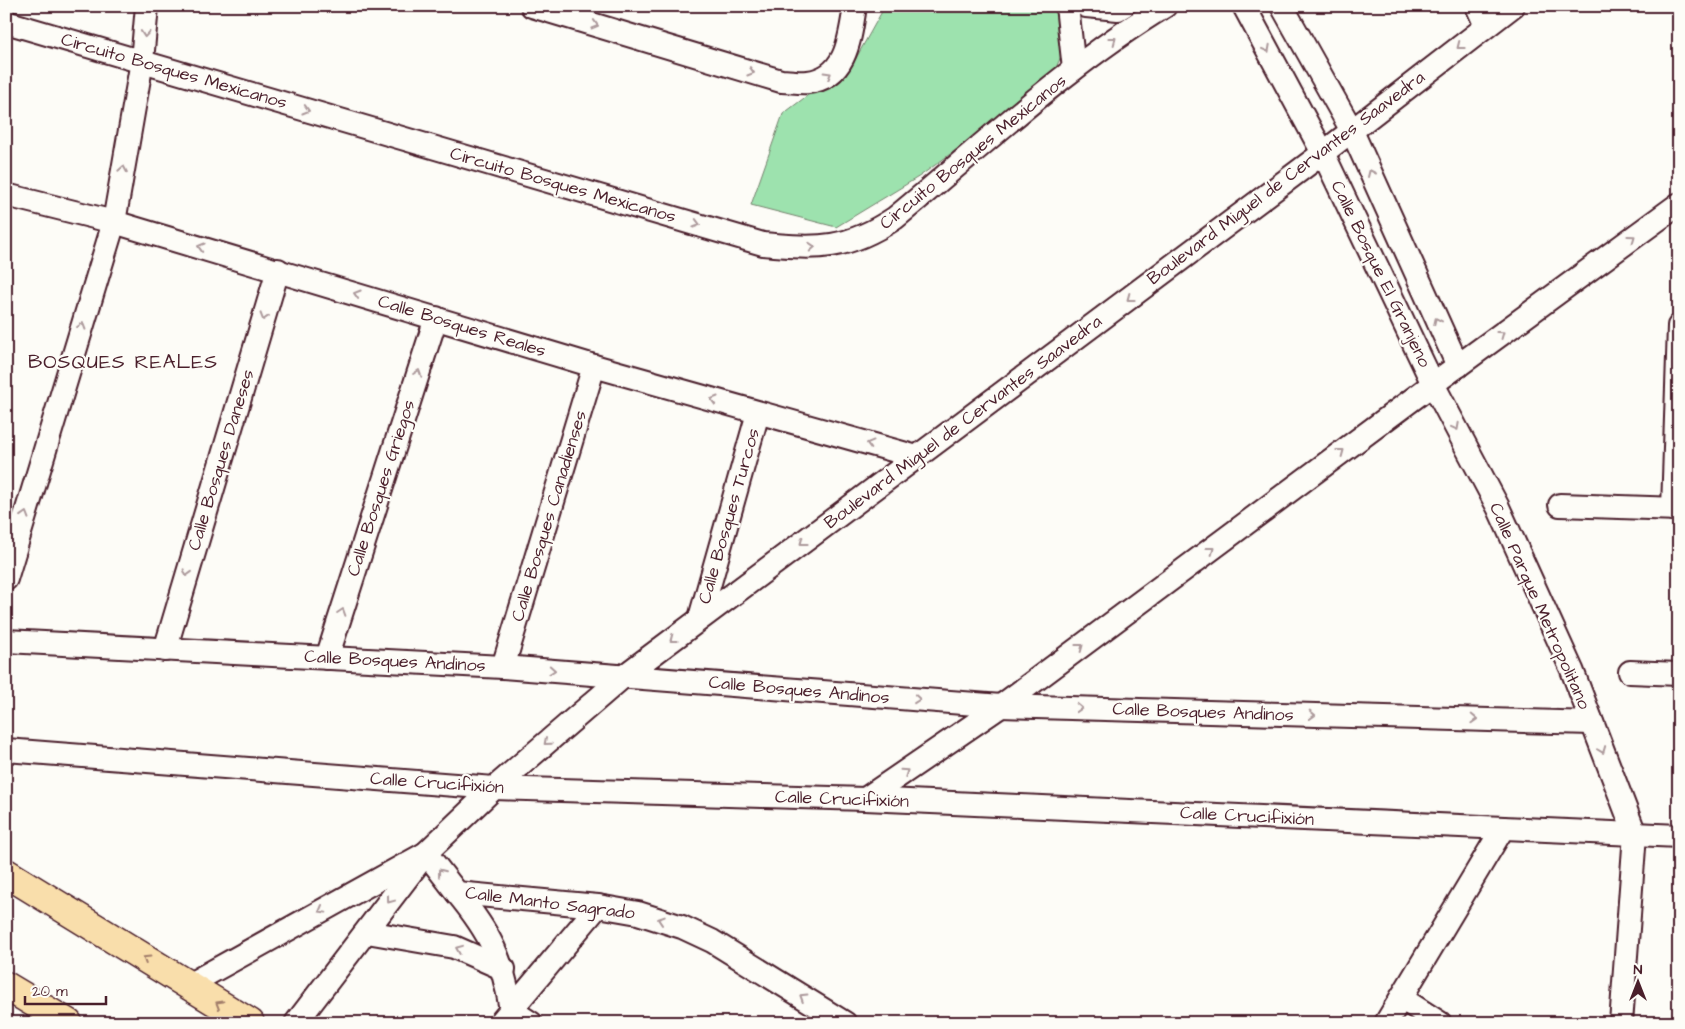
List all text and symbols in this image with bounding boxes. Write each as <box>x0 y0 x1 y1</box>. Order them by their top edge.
one-way arrow <box>590 20 599 30</box>
street label: Circuito Bosques Mexicanos <box>58 27 290 115</box>
one-way arrow <box>140 30 151 38</box>
one-way arrow <box>1107 38 1116 46</box>
one-way arrow <box>1456 40 1466 49</box>
one-way arrow <box>1261 44 1271 53</box>
street label: Boulevard Miguel de Cervantes Saavedra <box>1142 65 1431 292</box>
one-way arrow <box>746 67 754 77</box>
street label: Circuito Bosques Mexicanos <box>874 69 1072 235</box>
one-way arrow <box>823 71 832 81</box>
one-way arrow <box>302 104 310 114</box>
street label: Circuito Bosques Mexicanos <box>447 141 679 229</box>
one-way arrow <box>118 165 128 173</box>
one-way arrow <box>1366 169 1377 178</box>
street label: Calle Bosque El Granjeno <box>1325 176 1437 372</box>
one-way arrow <box>693 219 701 229</box>
one-way arrow <box>1626 236 1635 244</box>
one-way arrow <box>808 241 816 252</box>
one-way arrow <box>197 243 206 253</box>
one-way arrow <box>353 289 361 299</box>
street label: Calle Bosques Reales <box>375 289 549 363</box>
one-way arrow <box>1127 292 1136 300</box>
street label: Boulevard Miguel de Cervantes Saavedra <box>819 309 1108 536</box>
one-way arrow <box>260 312 270 320</box>
one-way arrow <box>1433 317 1444 326</box>
one-way arrow <box>77 322 87 331</box>
one-way arrow <box>1495 331 1505 340</box>
district label: BOSQUES REALES <box>28 348 218 376</box>
street label: Calle Bosques Daneses <box>182 366 260 554</box>
one-way arrow <box>412 370 422 378</box>
one-way arrow <box>710 396 718 406</box>
street label: Calle Bosques Griegos <box>341 397 422 580</box>
street label: Calle Bosques Canadienses <box>505 407 593 625</box>
one-way arrow <box>1450 422 1460 431</box>
street label: Calle Bosques Turcos <box>692 425 766 607</box>
one-way arrow <box>866 440 875 450</box>
one-way arrow <box>1335 450 1344 458</box>
street label: Calle Parque Metropolitano <box>1483 499 1597 713</box>
one-way arrow <box>20 512 30 520</box>
one-way arrow <box>800 536 809 544</box>
one-way arrow <box>1205 547 1214 555</box>
one-way arrow <box>183 568 193 576</box>
one-way arrow <box>336 608 346 616</box>
one-way arrow <box>669 633 679 642</box>
street label: Calle Bosques Andinos <box>304 644 486 678</box>
one-way arrow <box>1074 644 1084 653</box>
one-way arrow <box>548 665 556 676</box>
street label: Calle Bosques Andinos <box>708 670 890 710</box>
one-way arrow <box>913 694 921 705</box>
street label: Calle Bosques Andinos <box>1112 696 1294 728</box>
one-way arrow <box>1076 703 1084 713</box>
one-way arrow <box>1308 709 1316 720</box>
one-way arrow <box>1470 714 1478 725</box>
one-way arrow <box>544 736 553 745</box>
one-way arrow <box>1596 745 1607 754</box>
street label: Calle Crucifixión <box>369 766 505 800</box>
one-way arrow <box>900 769 909 778</box>
street label: Calle Crucifixión <box>775 784 909 814</box>
street label: Calle Crucifixión <box>1179 800 1315 832</box>
one-way arrow <box>438 869 446 878</box>
street label: Calle Manto Sagrado <box>464 880 636 927</box>
one-way arrow <box>387 894 396 904</box>
one-way arrow <box>318 904 327 914</box>
one-way arrow <box>657 916 665 926</box>
one-way arrow <box>455 945 464 955</box>
one-way arrow <box>143 956 152 966</box>
north arrow <box>1612 956 1662 1006</box>
text: N <box>1634 960 1643 980</box>
scale bar <box>25 974 106 1006</box>
text: 20 m <box>32 981 68 1002</box>
one-way arrow <box>800 994 809 1004</box>
one-way arrow <box>216 1000 225 1010</box>

